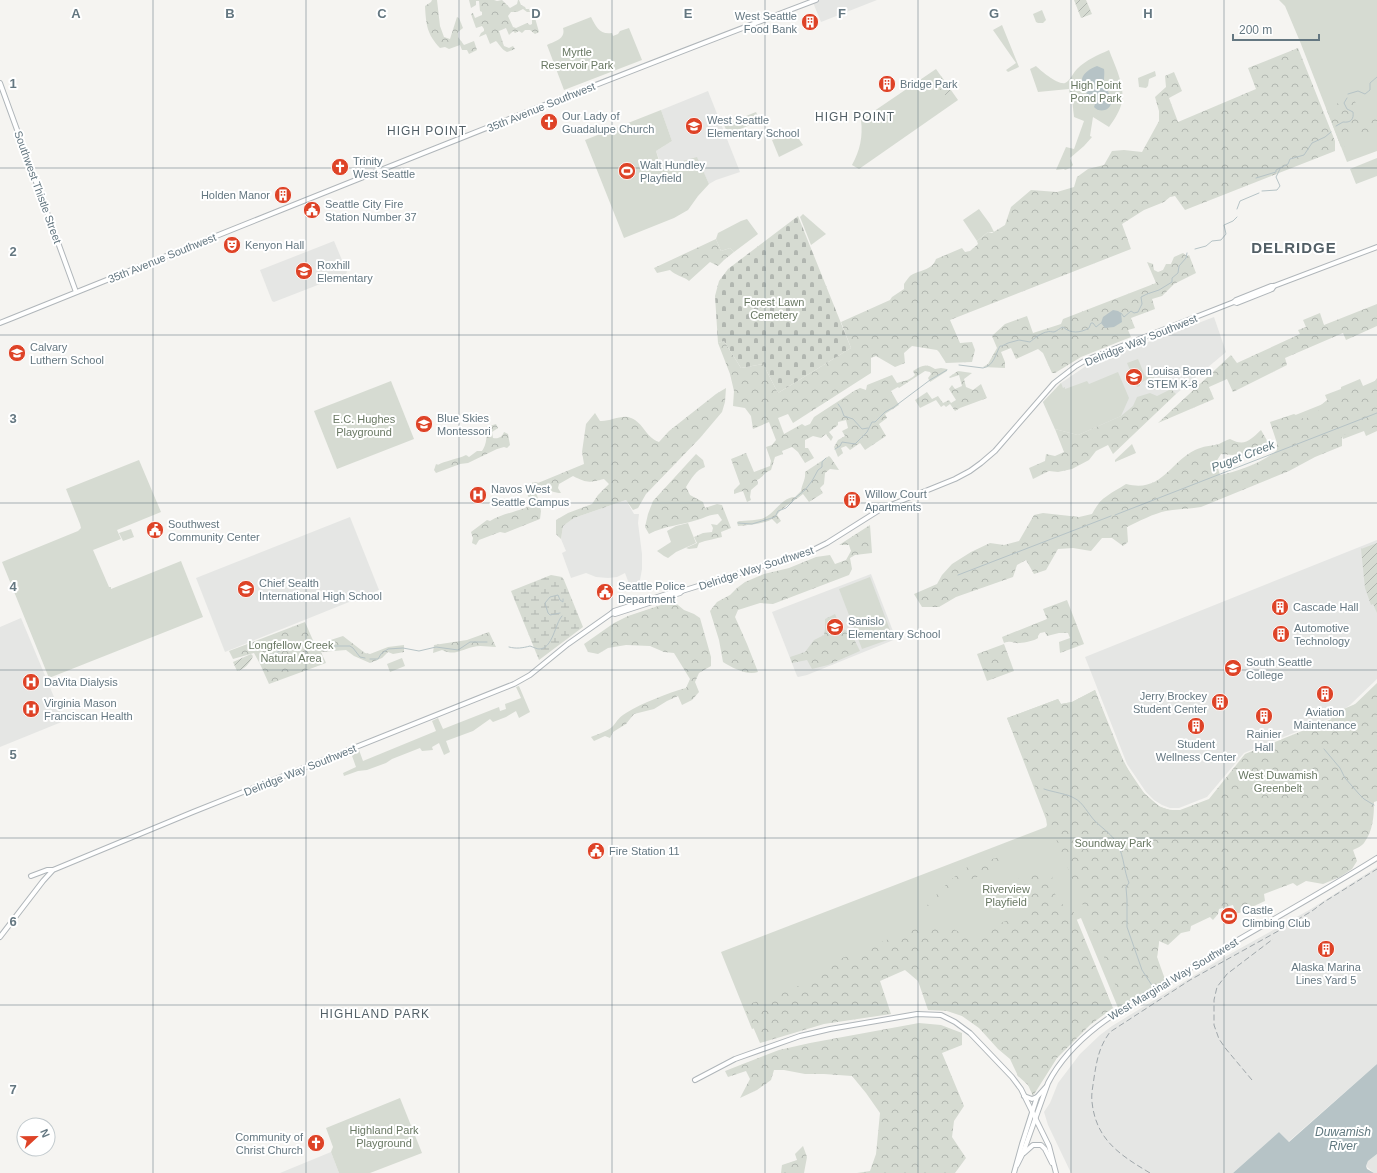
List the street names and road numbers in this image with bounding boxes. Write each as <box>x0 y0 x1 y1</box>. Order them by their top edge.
street label: 35th Avenue Southwest <box>485 80 597 134</box>
street label: Southwest Thistle Street <box>12 129 64 245</box>
street label: 35th Avenue Southwest <box>106 231 218 285</box>
street label: Delridge Way Southwest <box>1083 312 1199 368</box>
street label: Delridge Way Southwest <box>697 544 815 592</box>
street label: Delridge Way Southwest <box>242 742 358 798</box>
street label: West Marginal Way Southwest <box>1106 935 1240 1023</box>

